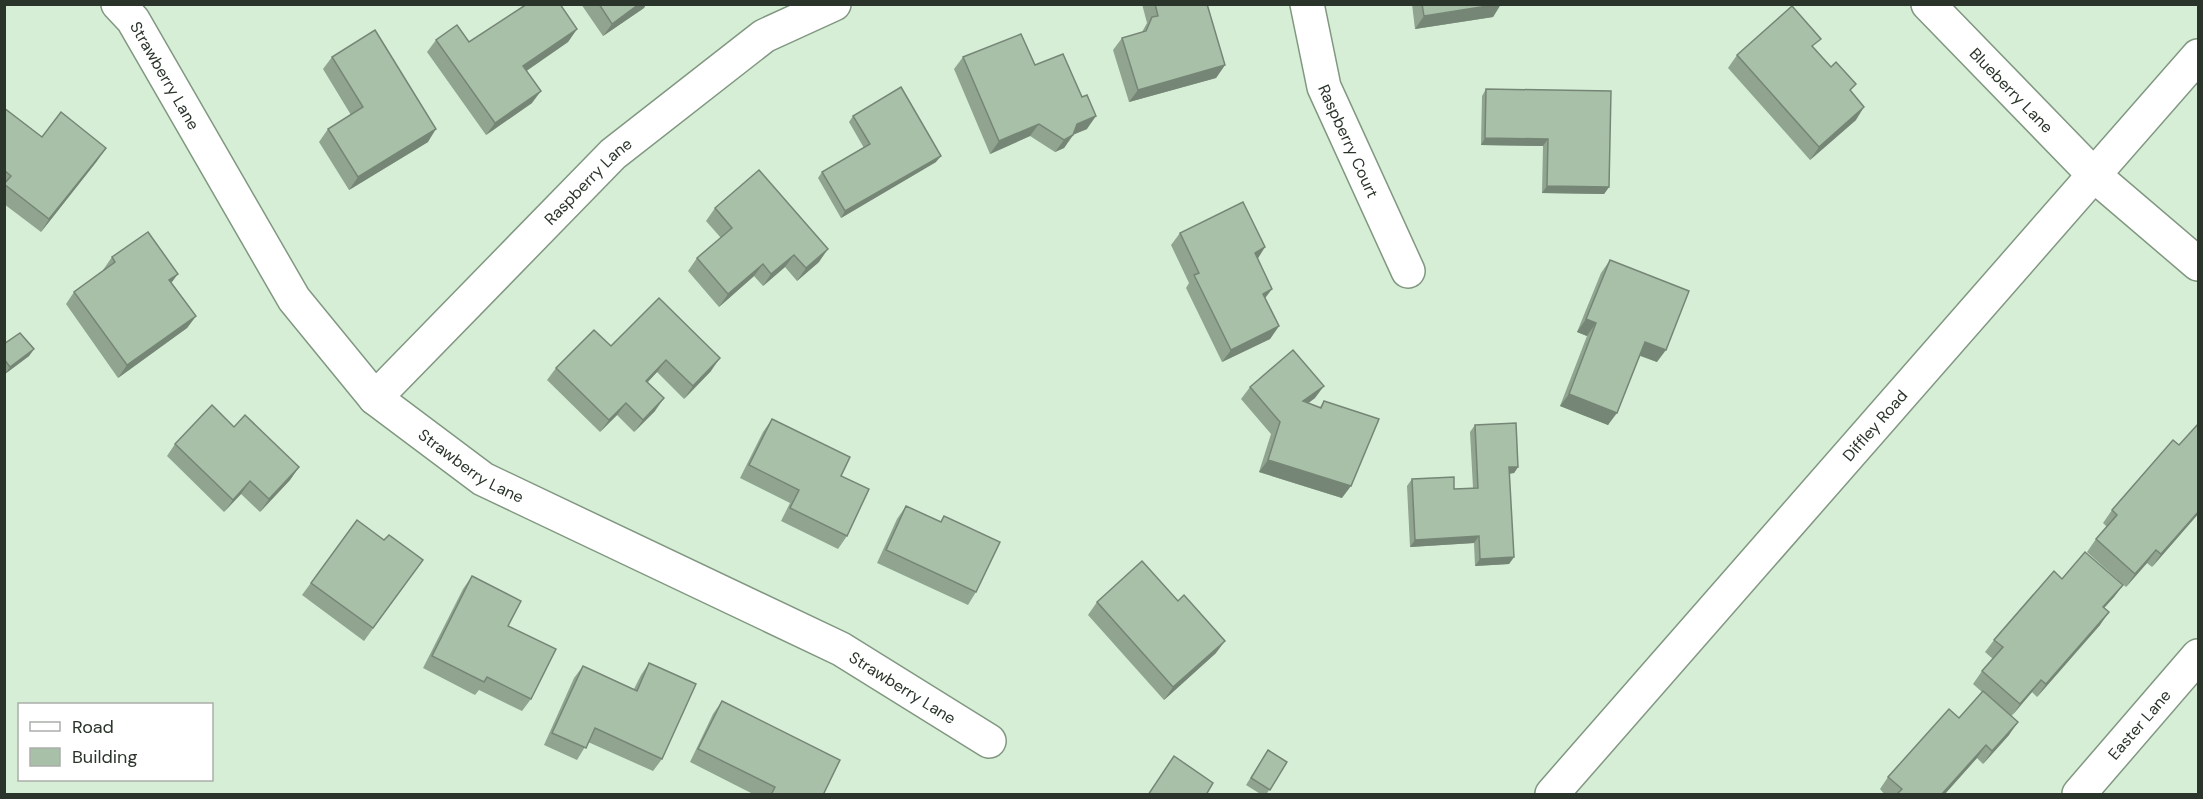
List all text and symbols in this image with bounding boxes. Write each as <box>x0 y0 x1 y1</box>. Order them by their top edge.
street label: Strawberry Lane <box>125 17 205 133</box>
street label: Blueberry Lane <box>1965 43 2058 137</box>
street label: Raspberry Court <box>1314 81 1384 201</box>
street label: Raspberry Lane <box>539 133 636 229</box>
street label: Diffley Road <box>1838 385 1912 466</box>
street label: Strawberry Lane <box>414 424 527 507</box>
street label: Strawberry Lane <box>845 646 960 728</box>
street label: Easter Lane <box>2103 685 2175 764</box>
legend <box>18 703 213 781</box>
text: Road <box>72 715 114 739</box>
text: Building <box>72 745 137 769</box>

